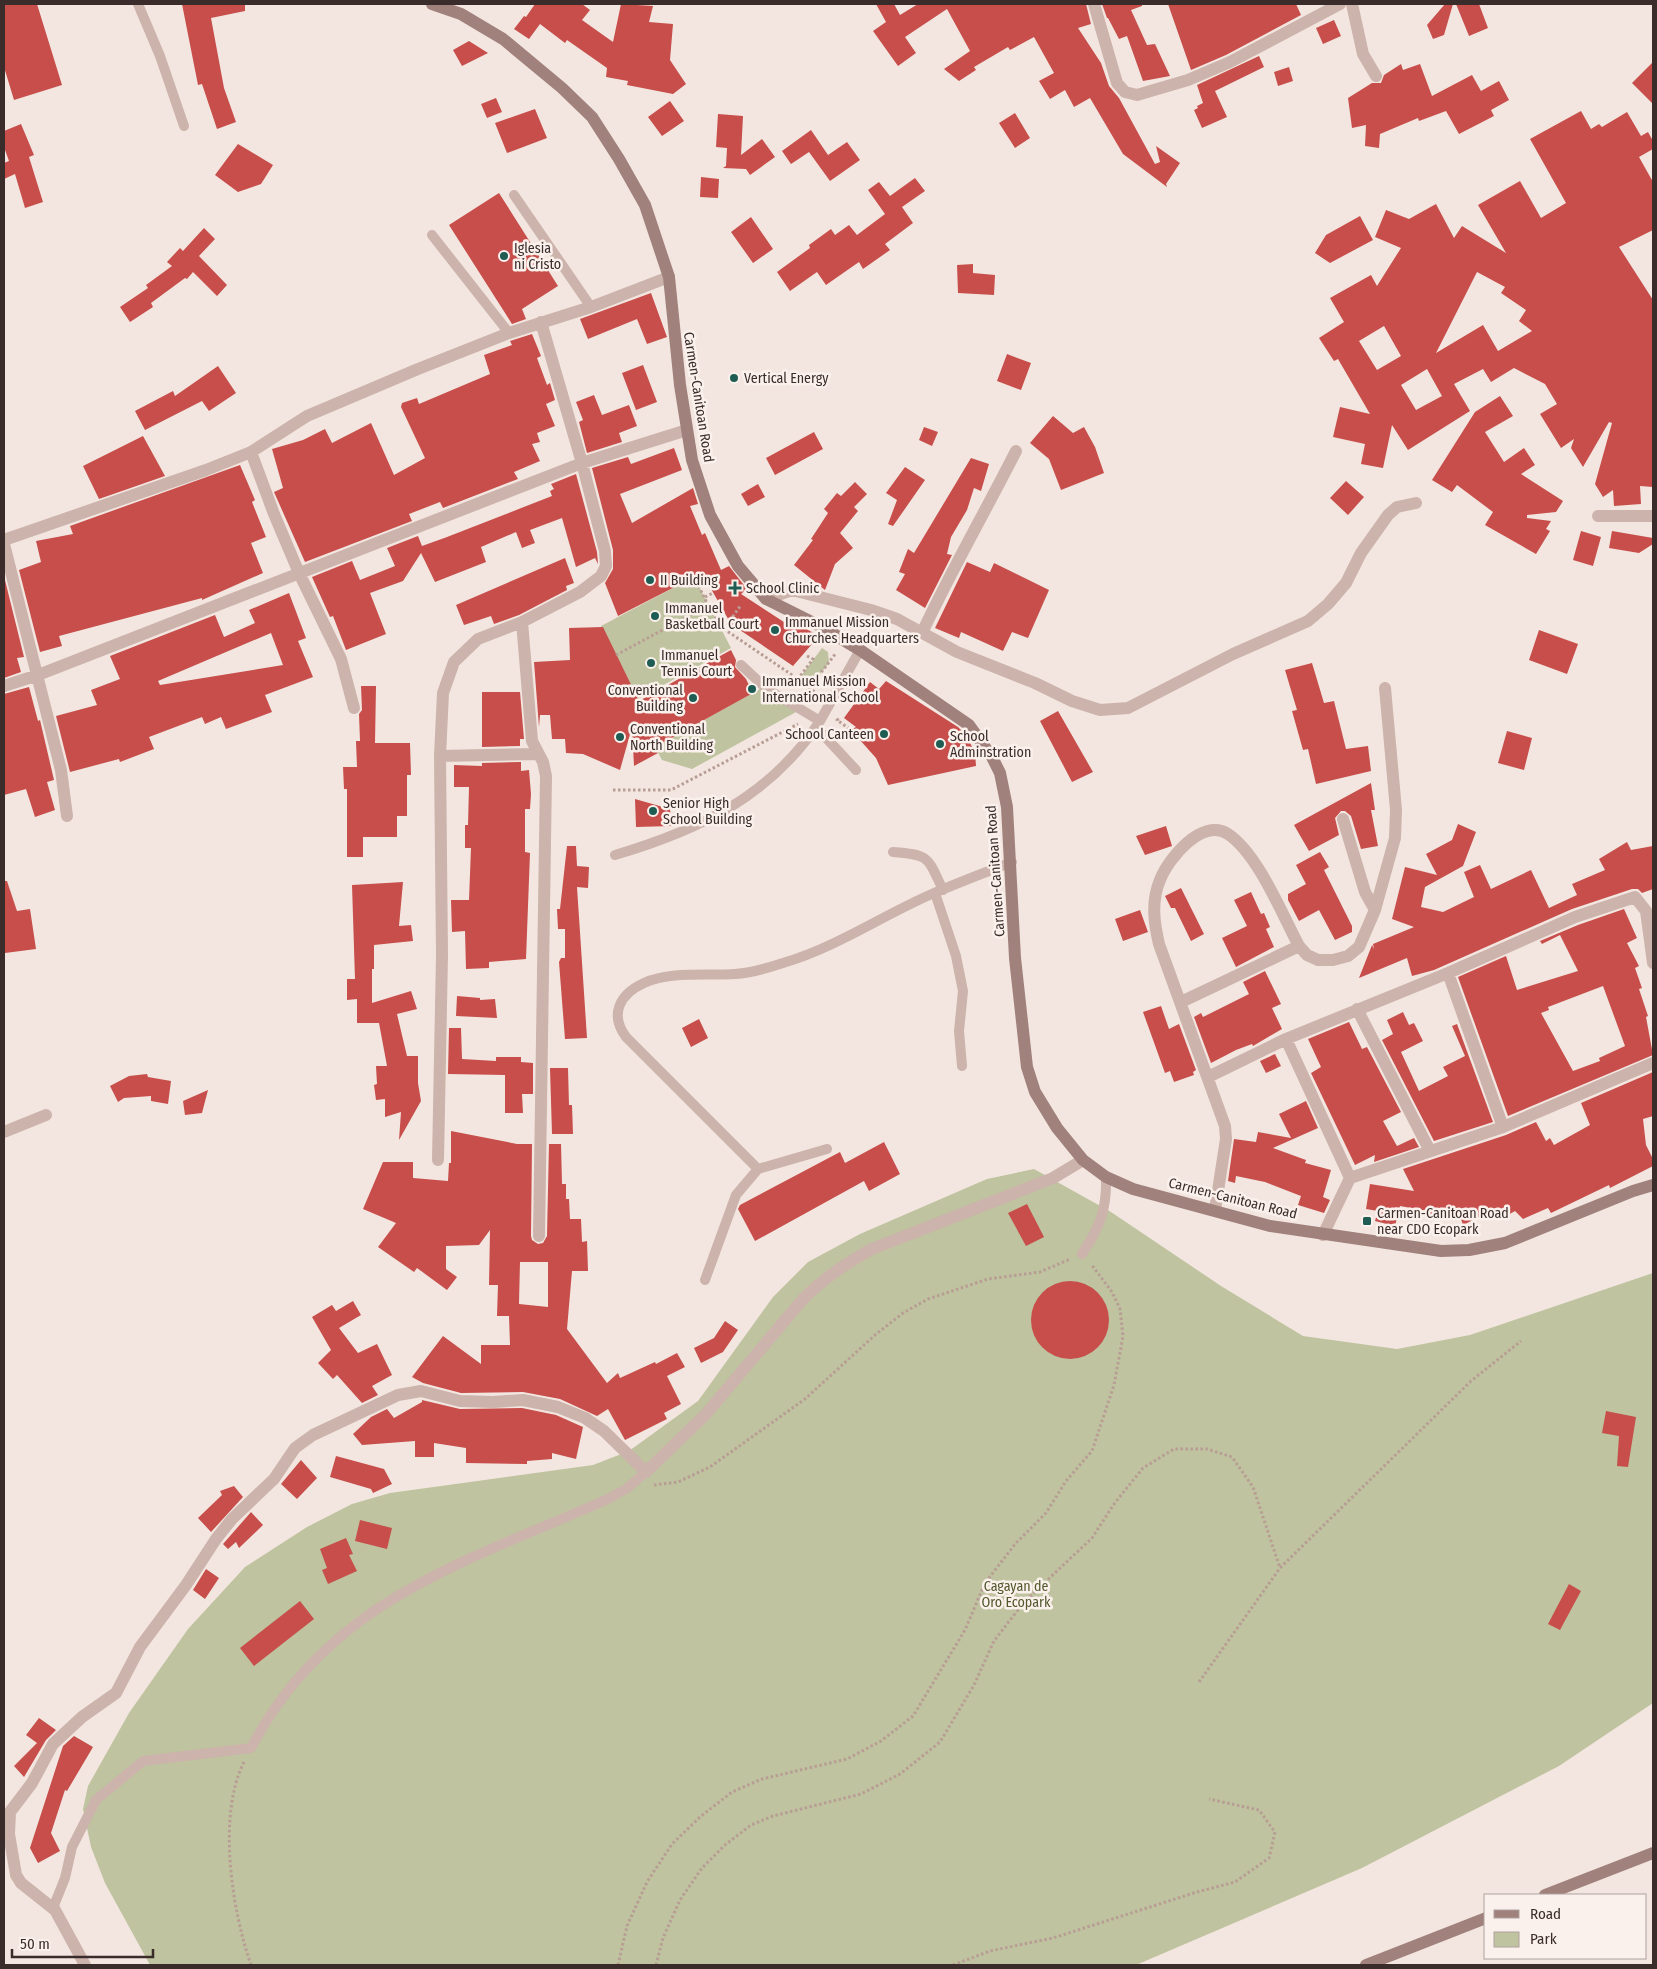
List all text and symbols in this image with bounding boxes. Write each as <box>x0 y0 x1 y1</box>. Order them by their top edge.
place label: Iglesia ni Cristo <box>514 240 561 273</box>
marker: Iglesia ni Cristo <box>498 250 510 262</box>
street label: Carmen-Canitoan Road <box>680 331 717 464</box>
place label: Vertical Energy <box>744 370 829 387</box>
marker: Vertical Energy <box>728 372 740 384</box>
place label: II Building <box>660 572 718 589</box>
marker: II Building <box>644 574 656 586</box>
place label: School Clinic <box>746 580 819 597</box>
marker: School Clinic <box>728 581 742 595</box>
place label: Immanuel Basketball Court <box>665 600 759 633</box>
marker: Immanuel Basketball Court <box>649 610 661 622</box>
place label: Immanuel Mission Churches Headquarters <box>785 614 919 647</box>
marker: Immanuel Mission Churches Headquarters <box>769 624 781 636</box>
place label: Immanuel Tennis Court <box>661 647 733 680</box>
marker: Immanuel Tennis Court <box>645 657 657 669</box>
place label: Immanuel Mission International School <box>762 673 879 706</box>
place label: Conventional Building <box>608 682 683 715</box>
marker: Immanuel Mission International School <box>746 683 758 695</box>
marker: Conventional Building <box>687 692 699 704</box>
place label: Conventional North Building <box>630 721 714 754</box>
place label: School Canteen <box>785 726 874 743</box>
marker: School Canteen <box>878 728 890 740</box>
place label: School Adminstration <box>950 728 1031 761</box>
marker: Conventional North Building <box>614 731 626 743</box>
marker: School Adminstration <box>934 738 946 750</box>
place label: Senior High School Building <box>663 795 753 828</box>
marker: Senior High School Building <box>647 805 659 817</box>
street label: Carmen-Canitoan Road <box>982 805 1009 937</box>
street label: Carmen-Canitoan Road <box>1167 1174 1299 1223</box>
place label: Carmen-Canitoan Road near CDO Ecopark <box>1377 1205 1509 1238</box>
marker: Carmen-Canitoan Road near CDO Ecopark <box>1361 1215 1373 1227</box>
park label: Cagayan de Oro Ecopark <box>982 1578 1051 1611</box>
legend <box>1484 1894 1647 1959</box>
text: Road <box>1530 1905 1561 1923</box>
scale bar <box>12 1926 154 1958</box>
text: Park <box>1530 1930 1557 1948</box>
text: 50 m <box>20 1935 50 1953</box>

